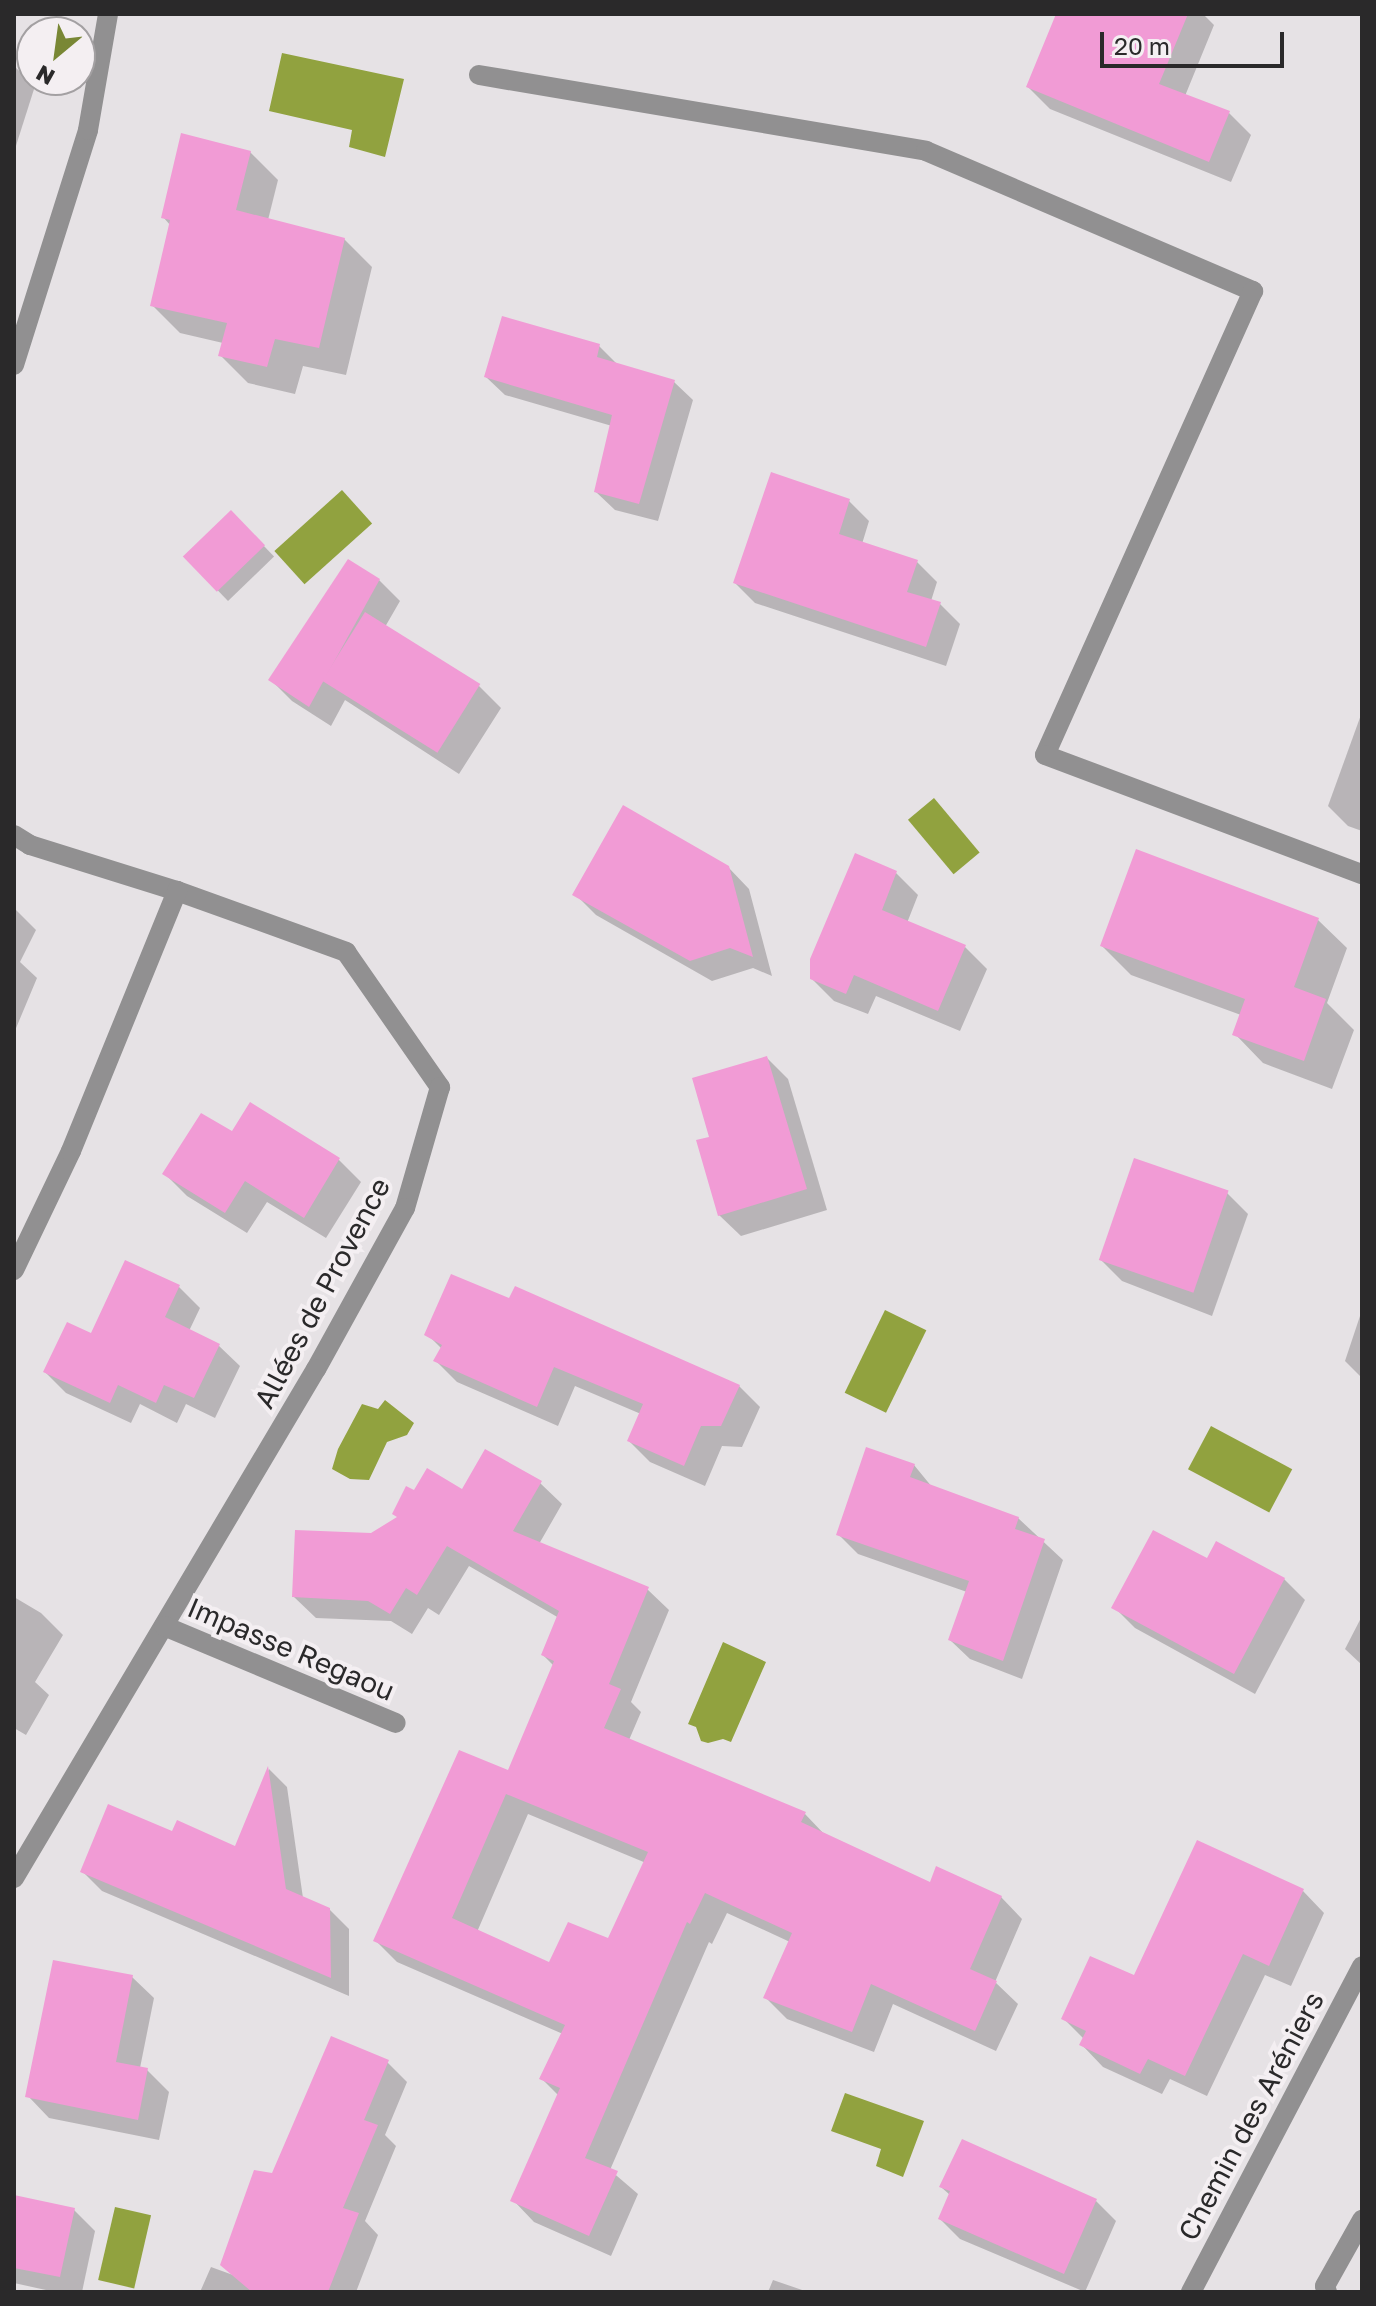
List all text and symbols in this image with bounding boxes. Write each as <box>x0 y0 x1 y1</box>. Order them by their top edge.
north arrow <box>16 16 96 96</box>
scale bar <box>1104 16 1288 66</box>
text: 20 m <box>1114 31 1170 60</box>
text: N <box>31 60 59 92</box>
street label: Allées de Provence <box>247 1172 397 1414</box>
street label: Impasse Regaou <box>183 1590 399 1708</box>
street label: Chemin des Aréniers <box>1171 1986 1331 2246</box>

